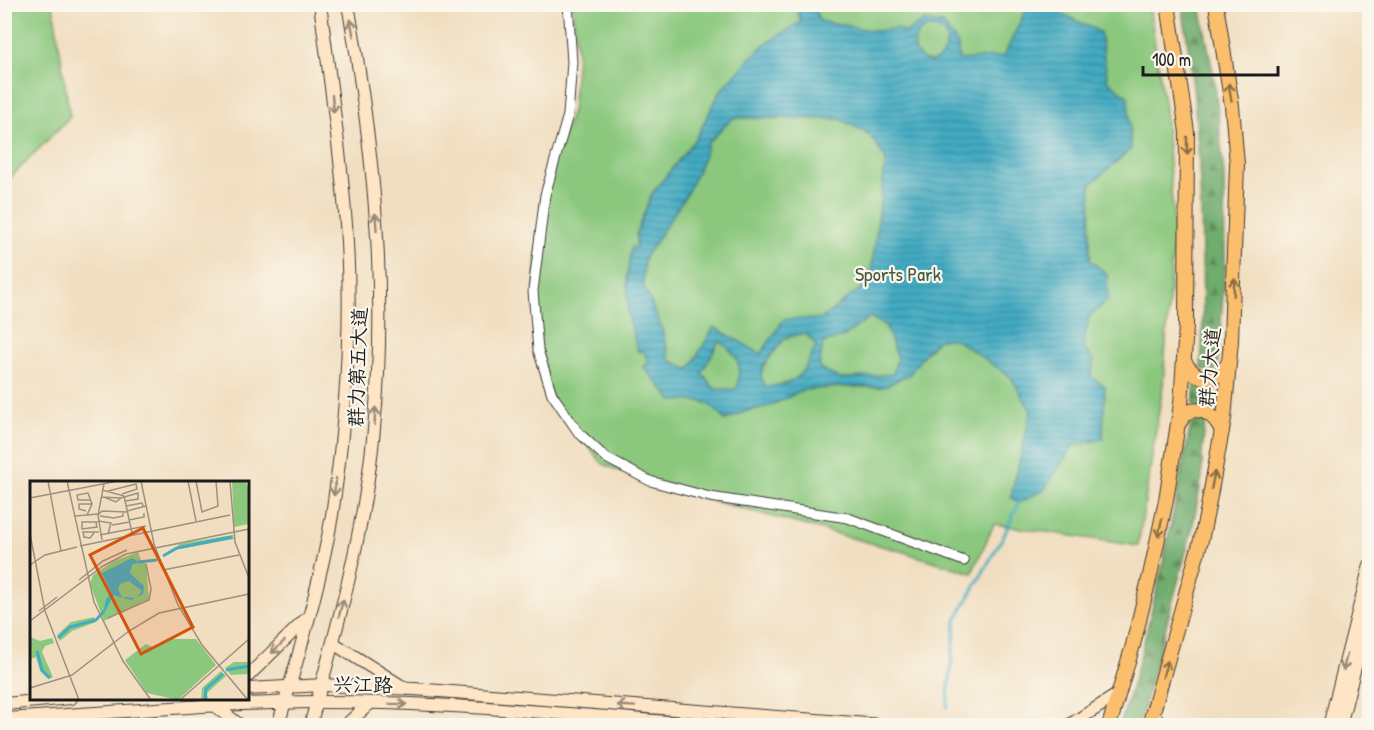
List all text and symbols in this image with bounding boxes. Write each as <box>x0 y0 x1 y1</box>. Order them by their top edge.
one-way arrow <box>346 19 357 38</box>
scale bar <box>1143 39 1278 77</box>
text: 100 m <box>1152 47 1191 72</box>
one-way arrow <box>1225 83 1236 102</box>
one-way arrow <box>327 94 338 114</box>
one-way arrow <box>1181 135 1193 155</box>
one-way arrow <box>371 212 382 232</box>
park label: Sports Park <box>855 260 941 287</box>
one-way arrow <box>1228 277 1239 297</box>
street label: 群力第五大道 <box>341 307 373 427</box>
street label: 群力大道 <box>1192 326 1226 408</box>
one-way arrow <box>370 407 381 427</box>
one-way arrow <box>1208 471 1220 490</box>
one-way arrow <box>329 476 340 496</box>
inset map <box>30 481 249 700</box>
one-way arrow <box>1154 518 1166 537</box>
one-way arrow <box>336 599 348 618</box>
one-way arrow <box>270 639 285 654</box>
one-way arrow <box>1338 653 1350 672</box>
one-way arrow <box>1160 660 1171 679</box>
street label: 兴江路 <box>333 670 394 698</box>
one-way arrow <box>388 699 408 710</box>
one-way arrow <box>616 700 636 711</box>

